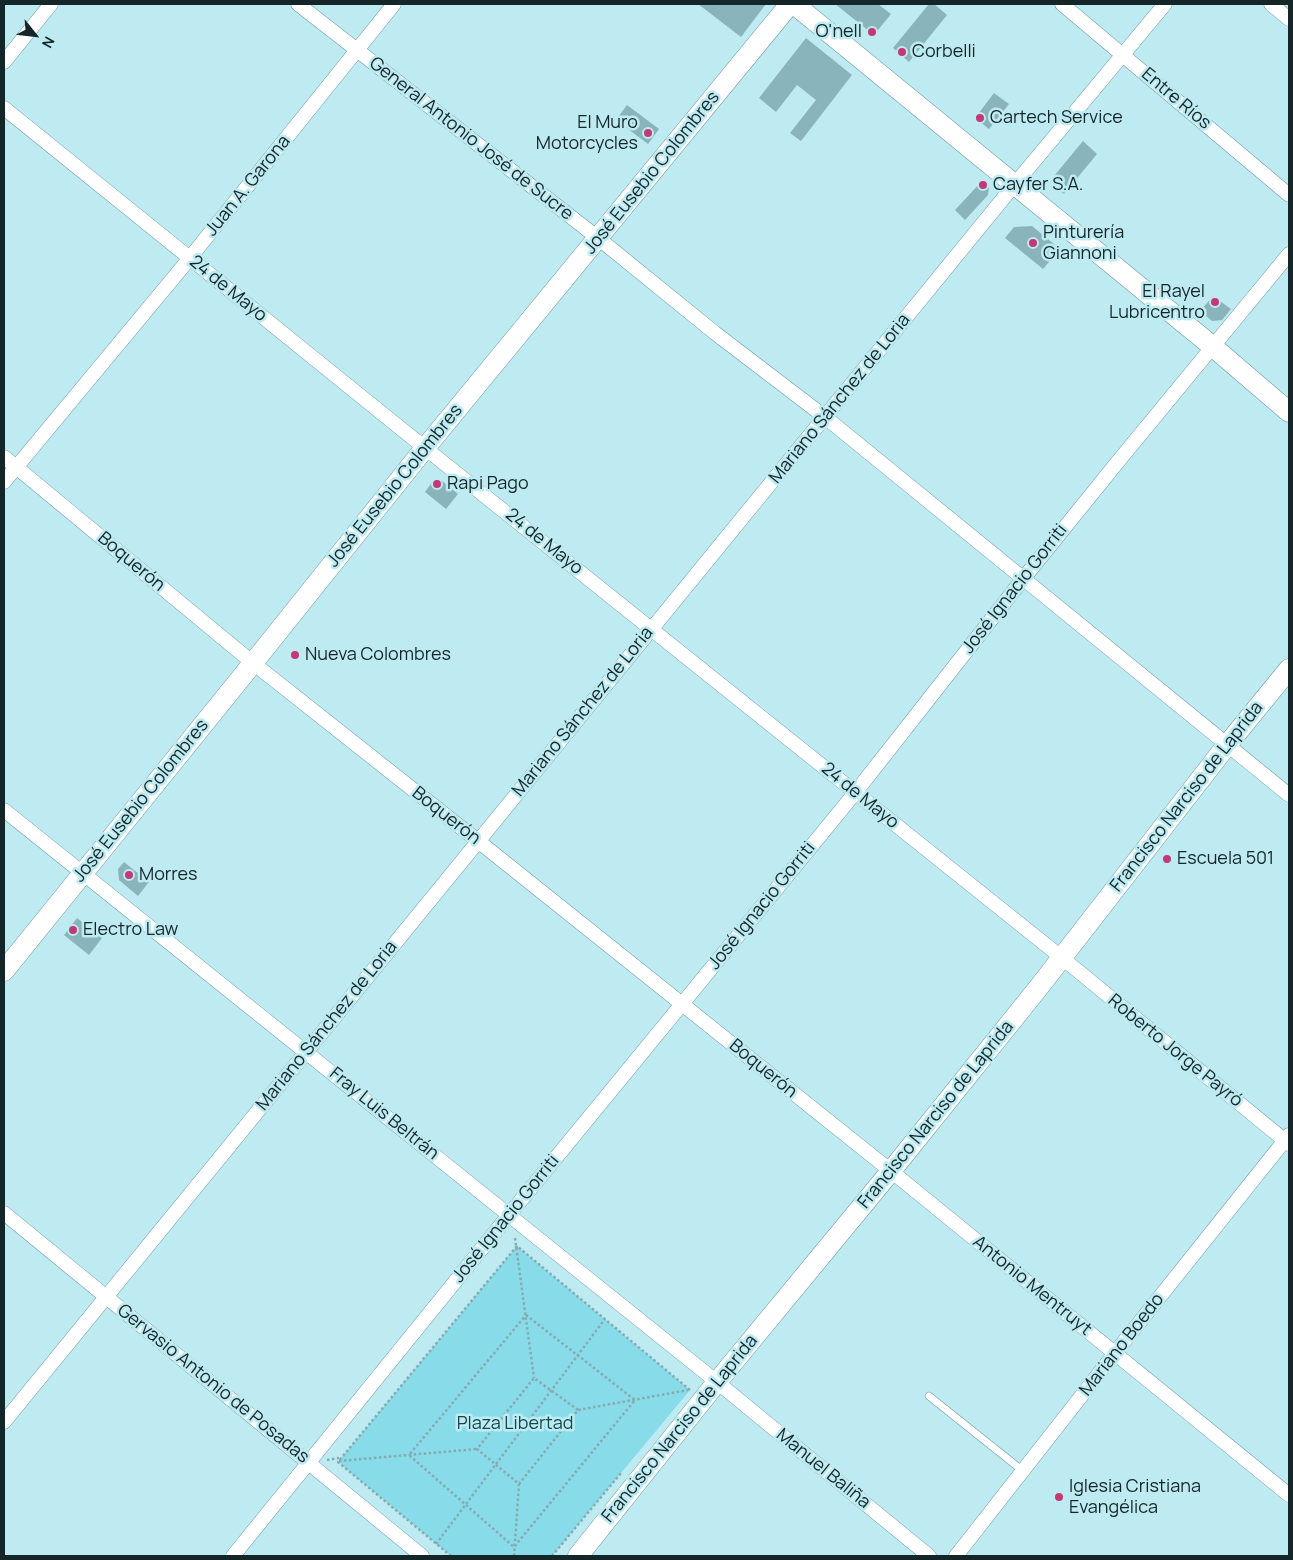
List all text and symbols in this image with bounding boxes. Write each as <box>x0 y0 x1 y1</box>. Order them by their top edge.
north arrow <box>10 10 60 60</box>
place label: O'nell <box>816 21 862 43</box>
marker: O'nell <box>866 26 878 38</box>
text: N <box>38 34 59 52</box>
place label: Corbelli <box>912 41 976 63</box>
marker: Corbelli <box>896 46 908 58</box>
street label: General Antonio José de Sucre <box>365 53 577 225</box>
street label: Entre Ríos <box>1137 64 1215 134</box>
street label: José Eusebio Colombres <box>580 87 724 259</box>
place label: Cartech Service <box>990 107 1123 129</box>
place label: El Muro Motorcycles <box>536 112 638 154</box>
marker: Cartech Service <box>974 112 986 124</box>
marker: El Muro Motorcycles <box>642 127 654 139</box>
street label: Juan A. Garona <box>201 131 295 241</box>
place label: Cayfer S.A. <box>993 174 1083 196</box>
marker: Cayfer S.A. <box>977 179 989 191</box>
place label: Pinturería Giannoni <box>1043 222 1124 264</box>
marker: Pinturería Giannoni <box>1027 237 1039 249</box>
street label: 24 de Mayo <box>185 251 271 327</box>
place label: El Rayel Lubricentro <box>1109 281 1205 324</box>
marker: El Rayel Lubricentro <box>1209 296 1221 308</box>
street label: Mariano Sánchez de Loria <box>765 310 915 488</box>
street label: José Eusebio Colombres <box>323 400 467 572</box>
place label: Rapi Pago <box>447 473 529 495</box>
marker: Rapi Pago <box>431 478 443 490</box>
street label: 24 de Mayo <box>501 504 587 580</box>
street label: José Ignacio Gorriti <box>958 520 1072 658</box>
street label: Boquerón <box>93 528 169 596</box>
street label: Mariano Sánchez de Loria <box>508 623 658 801</box>
place label: Nueva Colombres <box>305 644 451 666</box>
marker: Nueva Colombres <box>289 649 301 661</box>
street label: Francisco Narciso de Laprida <box>1106 698 1268 896</box>
street label: José Eusebio Colombres <box>69 715 213 887</box>
street label: 24 de Mayo <box>817 758 903 834</box>
street label: Boquerón <box>407 782 485 850</box>
street label: José Ignacio Gorriti <box>704 838 820 974</box>
place label: Escuela 501 <box>1177 848 1274 870</box>
marker: Escuela 501 <box>1161 853 1173 865</box>
place label: Morres <box>139 864 198 886</box>
marker: Morres <box>123 869 135 881</box>
place label: Electro Law <box>83 919 178 941</box>
marker: Electro Law <box>67 924 79 936</box>
street label: Mariano Sánchez de Loria <box>252 937 402 1115</box>
street label: Roberto Jorge Payró <box>1103 990 1247 1112</box>
street label: Francisco Narciso de Laprida <box>854 1017 1018 1213</box>
street label: Boquerón <box>725 1035 801 1103</box>
street label: Fray Luis Beltrán <box>325 1063 443 1165</box>
street label: José Ignacio Gorriti <box>448 1151 564 1287</box>
street label: Antonio Mentruyt <box>968 1231 1096 1341</box>
street label: Mariano Boedo <box>1075 1289 1169 1401</box>
street label: Gervasio Antonio de Posadas <box>113 1300 313 1468</box>
street label: Francisco Narciso de Laprida <box>598 1331 762 1527</box>
park label: Plaza Libertad <box>457 1413 573 1435</box>
street label: Manuel Baliña <box>772 1424 874 1514</box>
place label: Iglesia Cristiana Evangélica <box>1069 1476 1201 1518</box>
marker: Iglesia Cristiana Evangélica <box>1053 1491 1065 1503</box>

